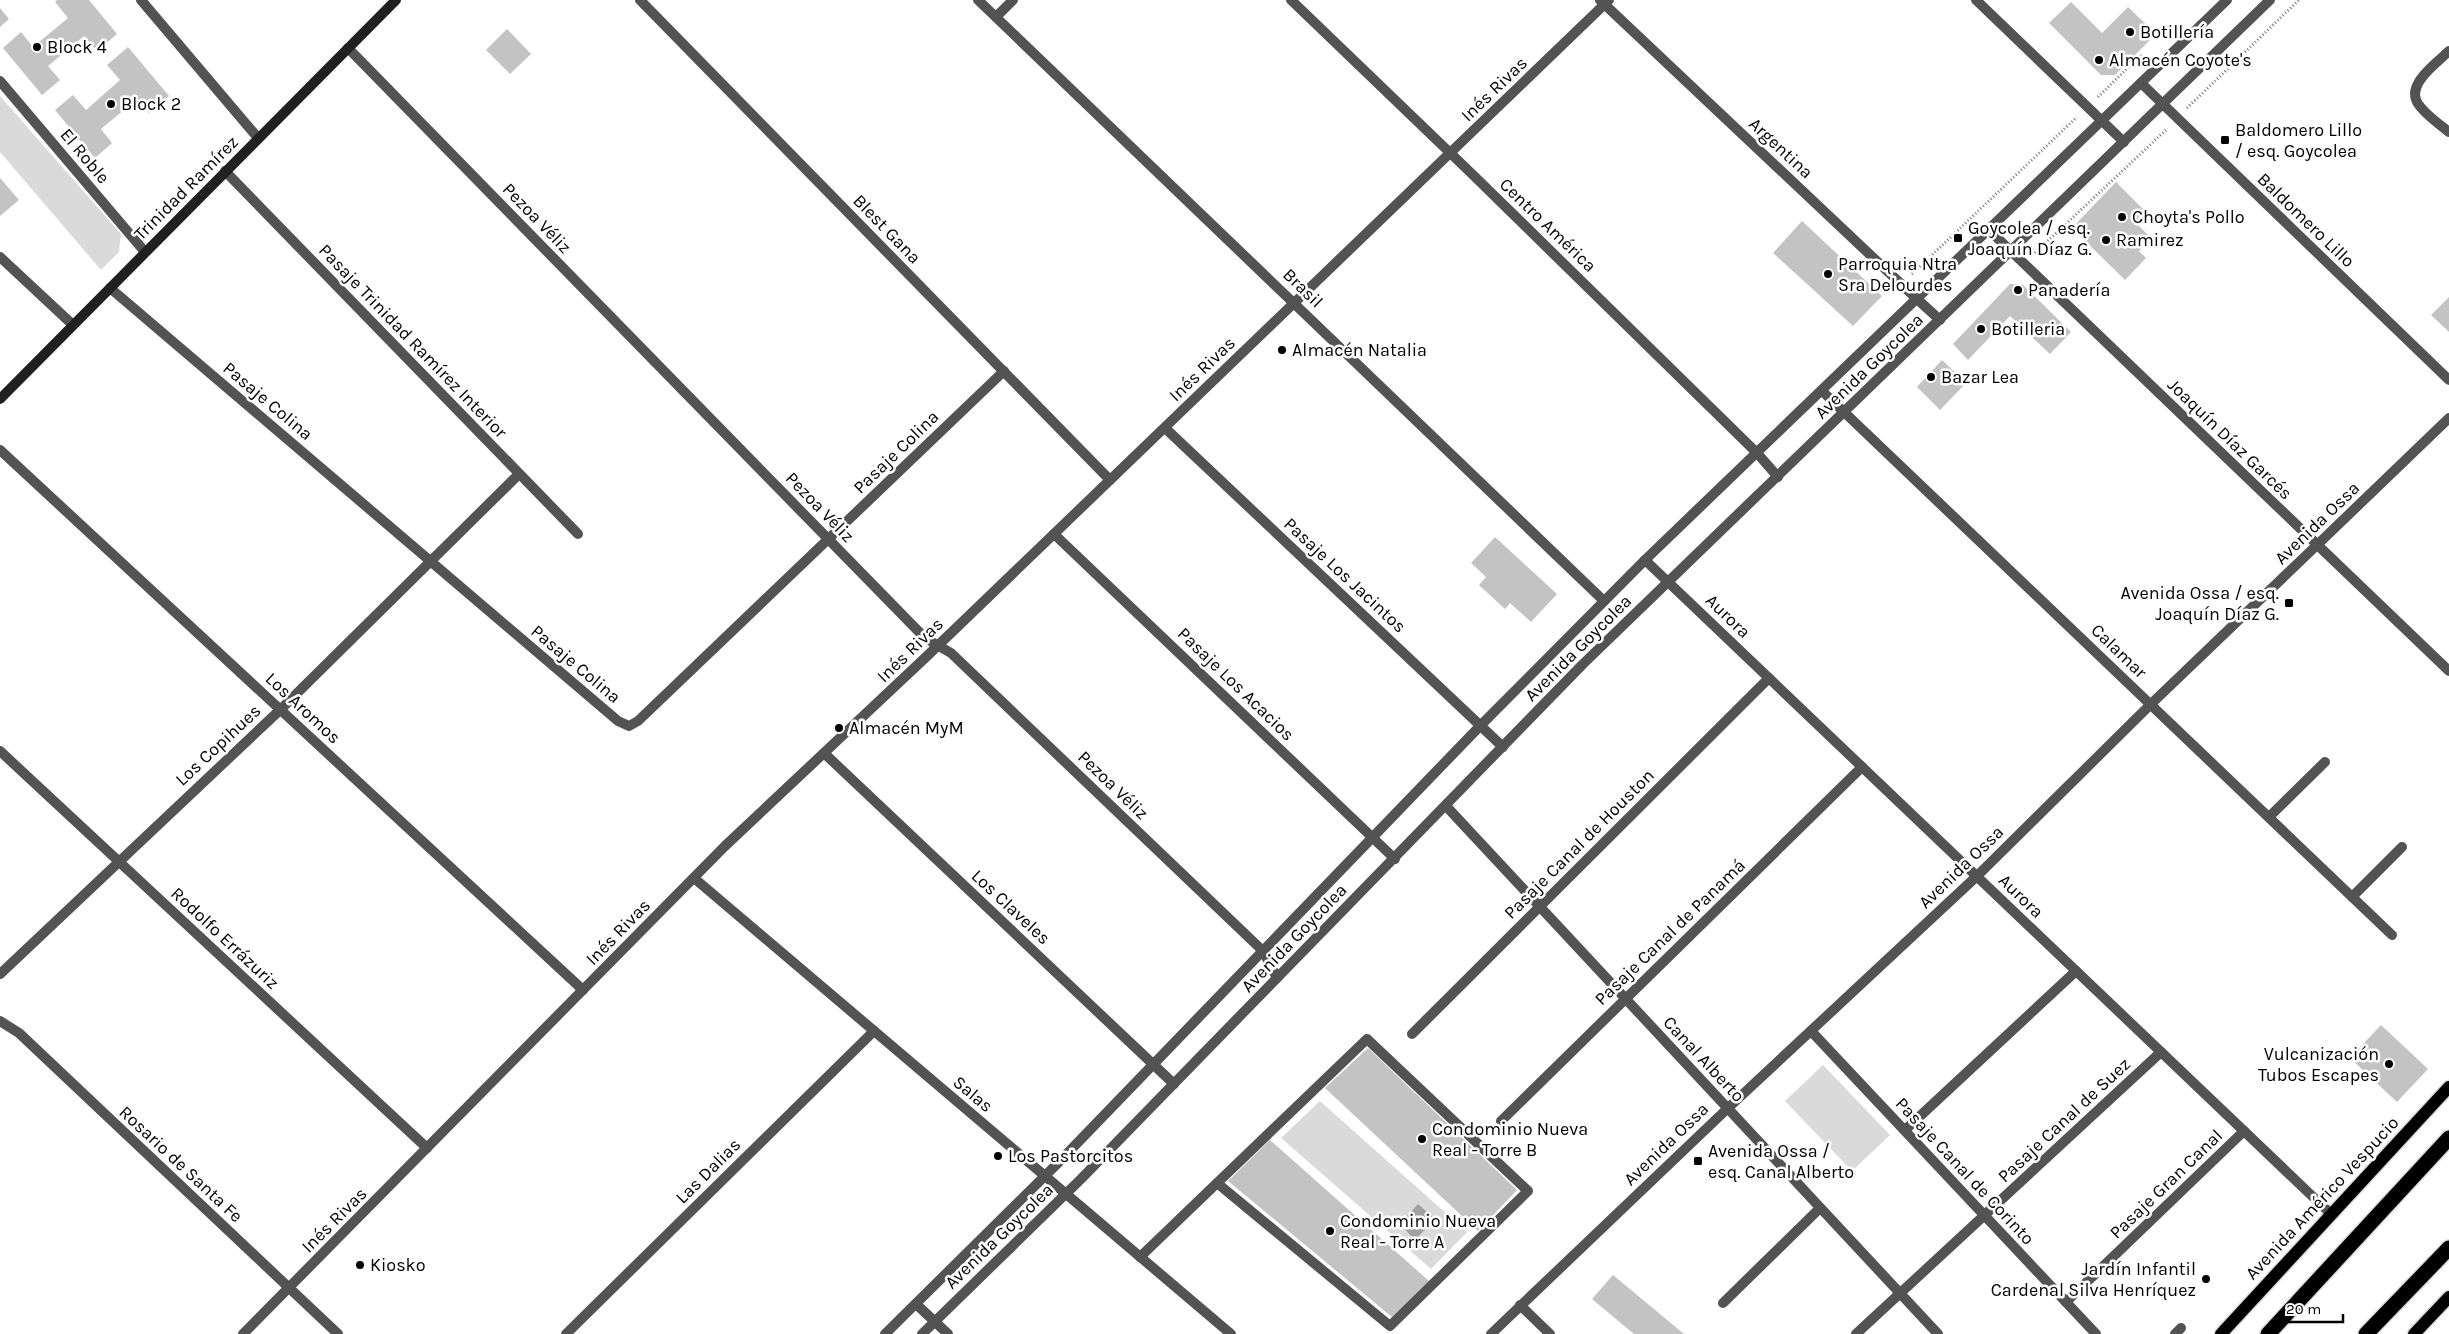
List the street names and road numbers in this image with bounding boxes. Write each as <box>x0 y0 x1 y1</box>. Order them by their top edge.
street label: Inés Rivas <box>1456 52 1532 126</box>
street label: Argentina <box>1744 113 1818 183</box>
street label: El Roble <box>56 124 114 188</box>
street label: Trinidad Ramírez <box>129 131 243 245</box>
street label: Baldomero Lillo <box>2253 168 2359 272</box>
street label: Centro América <box>1495 173 1601 277</box>
street label: Pezoa Véliz <box>498 178 576 258</box>
street label: Blest Gana <box>848 190 926 268</box>
street label: Pasaje Trinidad Ramírez Interior <box>314 239 512 443</box>
street label: Brasil <box>1278 264 1328 312</box>
street label: Avenida Goycolea <box>1810 309 1928 423</box>
street label: Inés Rivas <box>1164 332 1240 406</box>
street label: Pasaje Colina <box>219 357 317 445</box>
street label: Joaquín Díaz Garcés <box>2163 374 2297 504</box>
street label: Pasaje Colina <box>849 406 943 498</box>
street label: Pezoa Véliz <box>781 467 859 547</box>
street label: Avenida Ossa <box>2270 477 2364 569</box>
street label: Pasaje Los Jacintos <box>1279 513 1411 637</box>
street label: Aurora <box>1701 589 1755 643</box>
street label: Avenida Goycolea <box>1520 590 1636 706</box>
street label: Inés Rivas <box>872 613 948 687</box>
street label: Calamar <box>2086 619 2152 683</box>
street label: Pasaje Colina <box>527 620 625 708</box>
street label: Pasaje Los Acacios <box>1173 623 1299 745</box>
street label: Los Aromos <box>261 668 345 748</box>
street label: Los Copihues <box>171 700 265 790</box>
street label: Pezoa Véliz <box>1073 746 1153 824</box>
street label: Pasaje Canal de Houston <box>1499 764 1659 924</box>
street label: Avenida Ossa <box>1914 821 2008 913</box>
street label: Pasaje Canal de Panamá <box>1590 854 1750 1010</box>
street label: Los Claveles <box>967 865 1055 949</box>
street label: Aurora <box>1994 869 2048 923</box>
street label: Avenida Goycolea <box>1237 879 1351 997</box>
street label: Rodolfo Errázuriz <box>166 882 284 994</box>
street label: Inés Rivas <box>581 894 655 970</box>
street label: Canal Alberto <box>1659 1011 1749 1107</box>
street label: Pasaje Canal de Suez <box>1993 1053 2135 1187</box>
street label: Salas <box>949 1071 997 1117</box>
street label: Pasaje Canal de Corinto <box>1891 1093 2039 1249</box>
street label: Avenida Ossa <box>1619 1098 1713 1190</box>
street label: Rosario de Santa Fe <box>115 1101 247 1227</box>
street label: Avenida Américo Vespucio <box>2241 1112 2403 1284</box>
street label: Pasaje Gran Canal <box>2105 1125 2227 1243</box>
street label: Las Dalias <box>671 1134 745 1208</box>
street label: Avenida Goycolea <box>940 1179 1058 1293</box>
street label: Inés Rivas <box>297 1183 371 1257</box>

